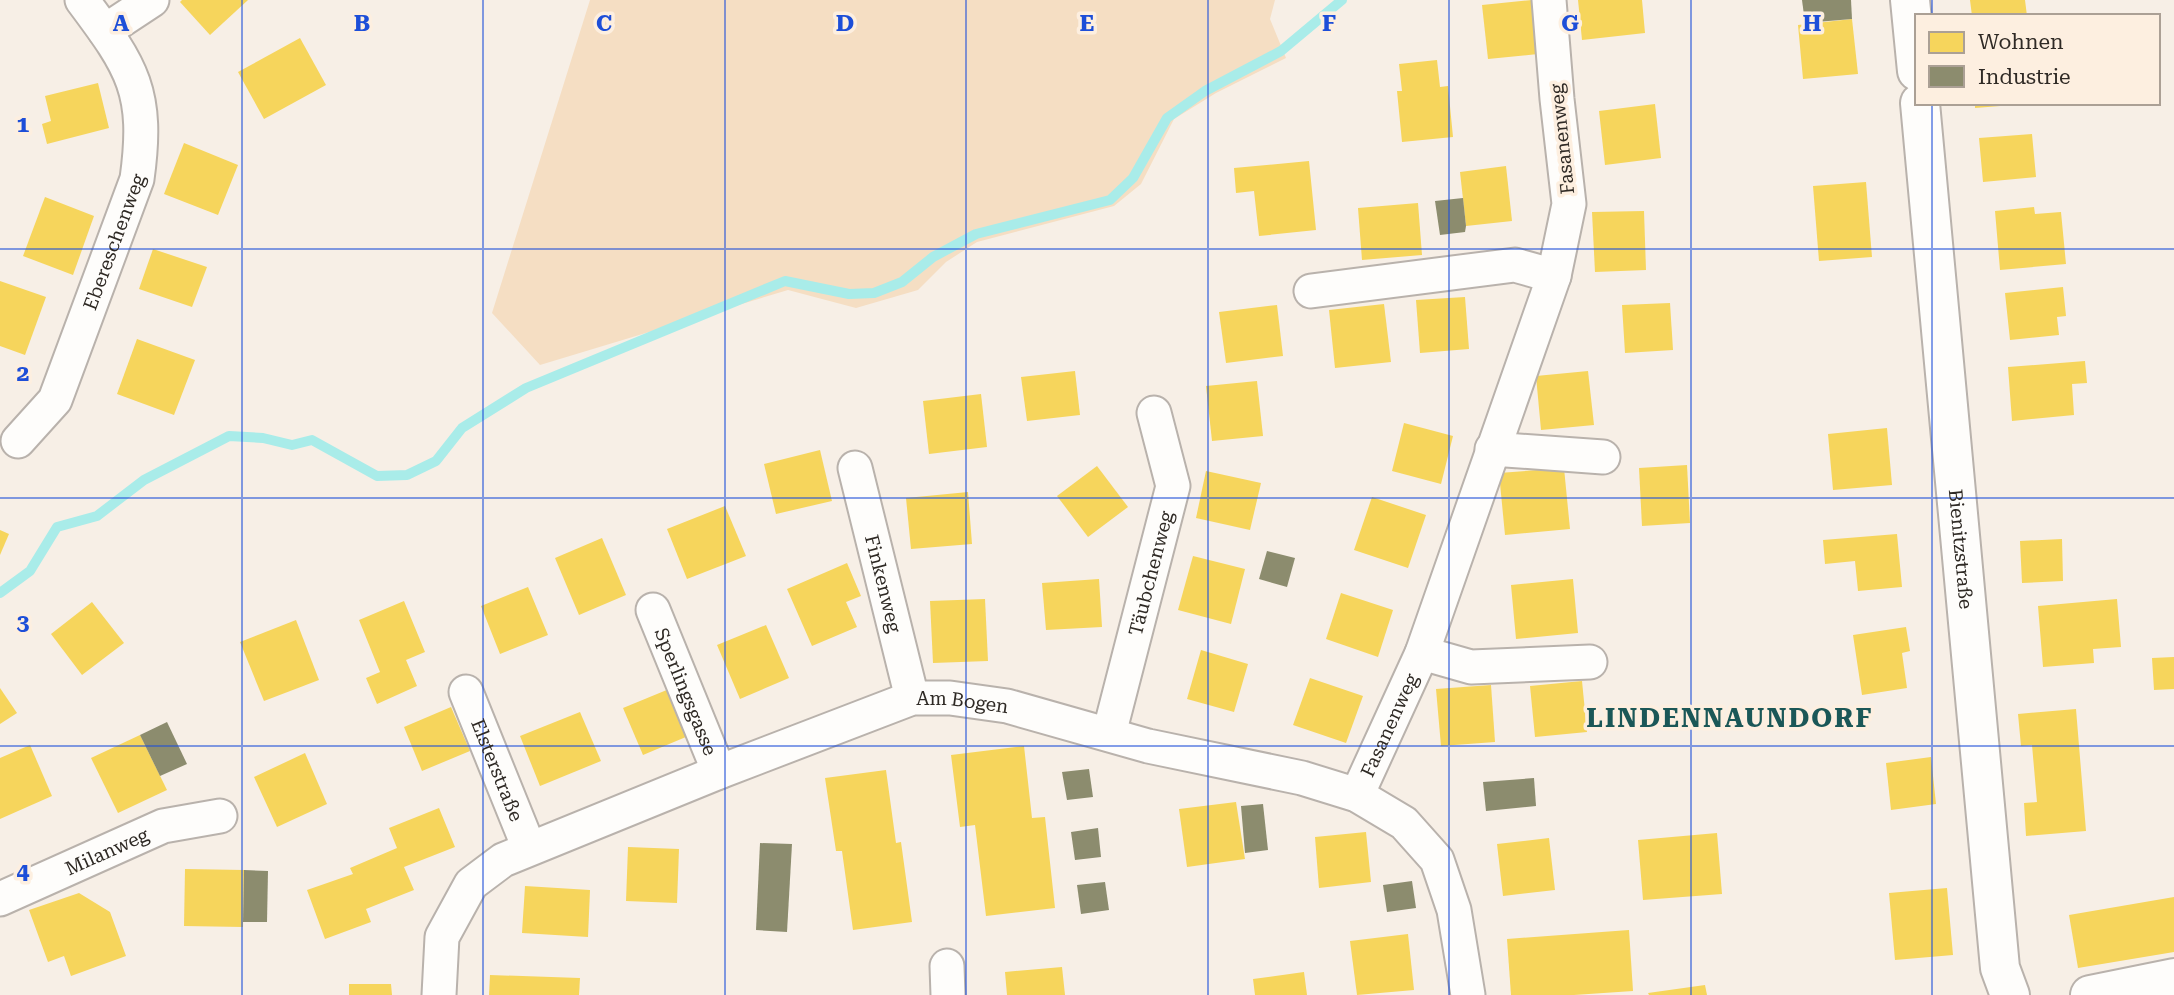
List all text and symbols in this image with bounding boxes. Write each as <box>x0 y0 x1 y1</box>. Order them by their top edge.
text: A <box>113 10 130 37</box>
text: B <box>354 10 370 37</box>
text: C <box>596 10 612 37</box>
text: D <box>836 10 854 37</box>
text: E <box>1080 10 1094 37</box>
text: F <box>1322 10 1336 37</box>
text: G <box>1561 10 1579 37</box>
text: H <box>1803 10 1822 37</box>
legend <box>1915 14 2160 105</box>
text: Wohnen <box>1978 30 2064 54</box>
text: Industrie <box>1978 65 2071 89</box>
street label: Fasanenweg <box>1545 82 1579 195</box>
text: 1 <box>17 111 30 138</box>
street label: Ebereschenweg <box>78 170 150 313</box>
text: 2 <box>17 360 29 387</box>
street label: Bienitzstraße <box>1944 488 1978 610</box>
street label: Täubchenweg <box>1123 508 1178 638</box>
street label: Finkenweg <box>860 532 907 635</box>
text: 3 <box>17 609 30 636</box>
street label: Sperlingsgasse <box>650 624 722 759</box>
street label: Fasanenweg <box>1355 669 1423 780</box>
street label: Am Bogen <box>916 687 1010 718</box>
district label: LINDENNAUNDORF <box>1586 703 1874 733</box>
street label: Elsterstraße <box>466 715 528 825</box>
street label: Milanweg <box>62 822 152 880</box>
text: 4 <box>17 858 30 885</box>

